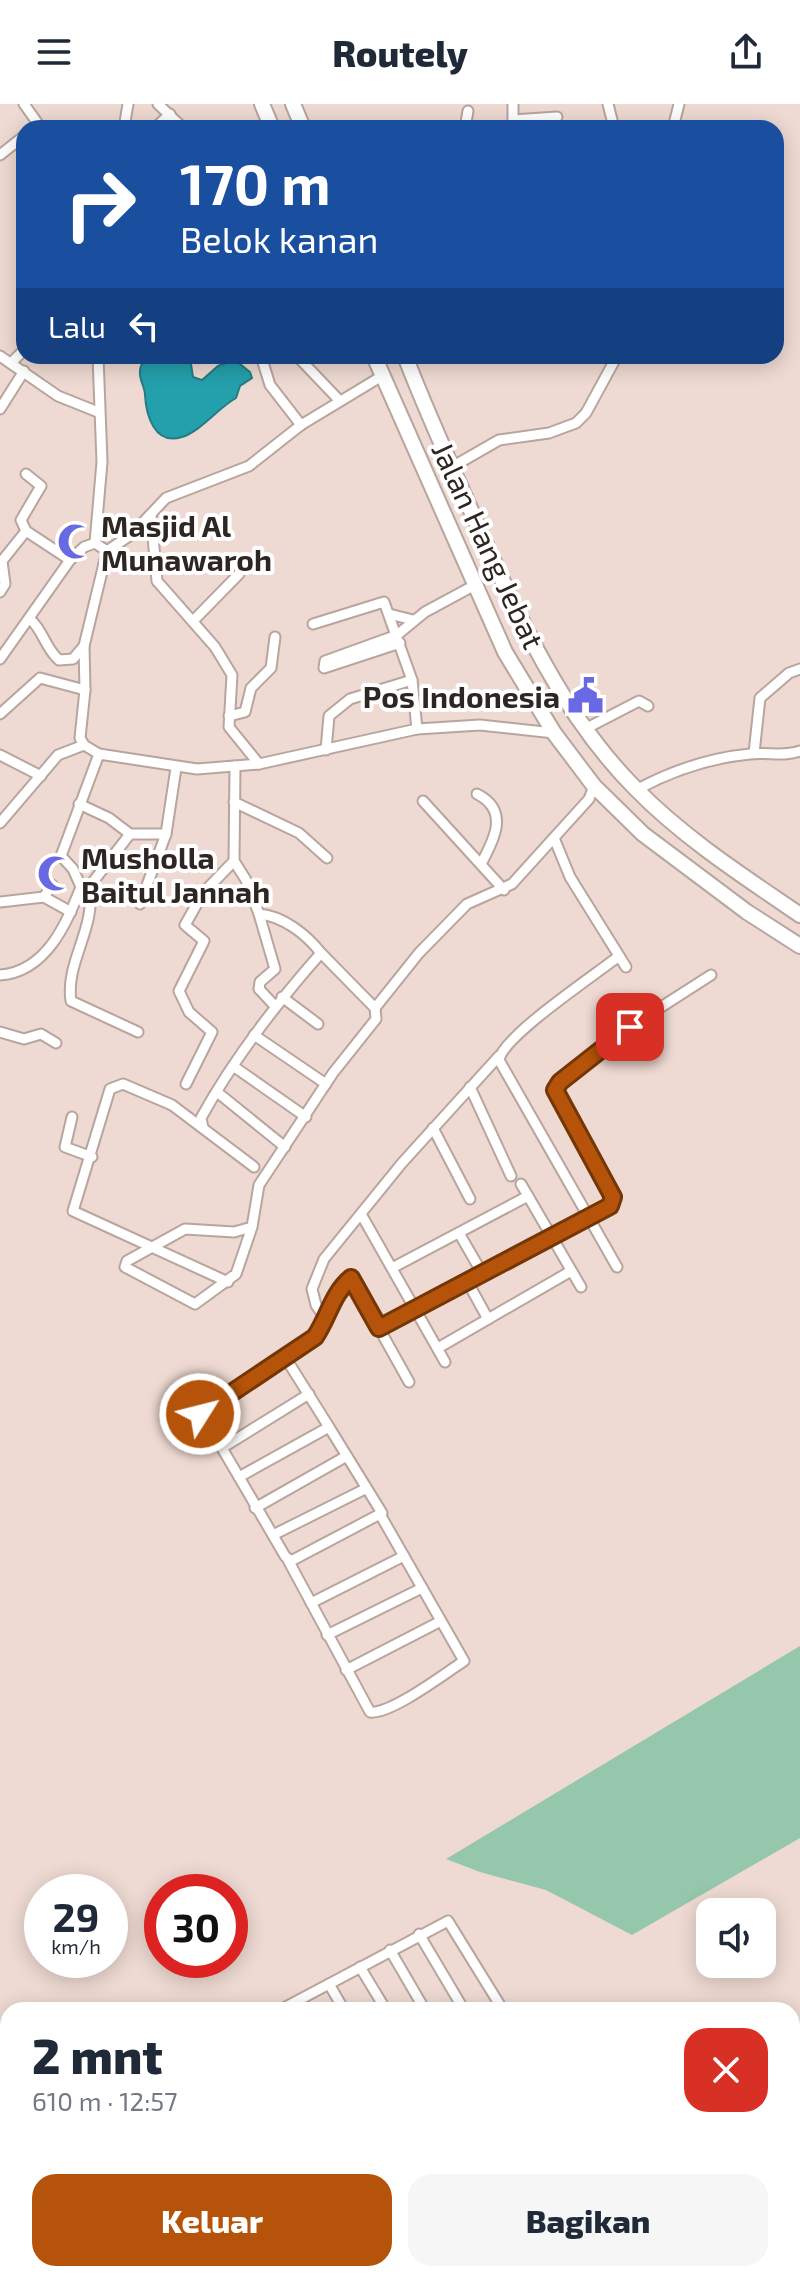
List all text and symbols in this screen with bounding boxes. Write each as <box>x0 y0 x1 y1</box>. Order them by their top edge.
icon: menu <box>32 30 76 74</box>
icon: share <box>724 30 768 74</box>
text: Routely <box>332 31 468 74</box>
text: 170 m <box>180 149 331 216</box>
icon: right <box>48 152 152 256</box>
text: Belok kanan <box>180 217 378 260</box>
icon: left <box>122 304 166 348</box>
text: Lalu <box>48 308 106 344</box>
street label: Jalan Hang Jebat <box>425 436 553 654</box>
place label: Masjid Al Munawaroh <box>101 507 272 577</box>
mosque icon: Masjid Al Munawaroh <box>56 523 94 561</box>
public building icon: Pos Indonesia <box>567 677 605 715</box>
place label: Pos Indonesia <box>363 678 560 714</box>
place label: Musholla Baitul Jannah <box>81 839 270 909</box>
mosque icon: Musholla Baitul Jannah <box>36 855 74 893</box>
pin <box>596 993 664 1061</box>
icon: arrive <box>608 1005 652 1049</box>
position arrow <box>158 1372 242 1456</box>
speed limit sign: 30 <box>144 1874 248 1978</box>
text: 29 <box>53 1892 99 1940</box>
map controls <box>696 1898 776 1978</box>
button: sound <box>696 1898 776 1978</box>
text: km/h <box>51 1934 101 1958</box>
text: 2 mnt <box>32 2026 163 2084</box>
button: close <box>684 2028 768 2112</box>
text: 610 m · 12:57 <box>32 2085 178 2116</box>
button: Keluar <box>32 2174 392 2266</box>
button: Bagikan <box>408 2174 768 2266</box>

